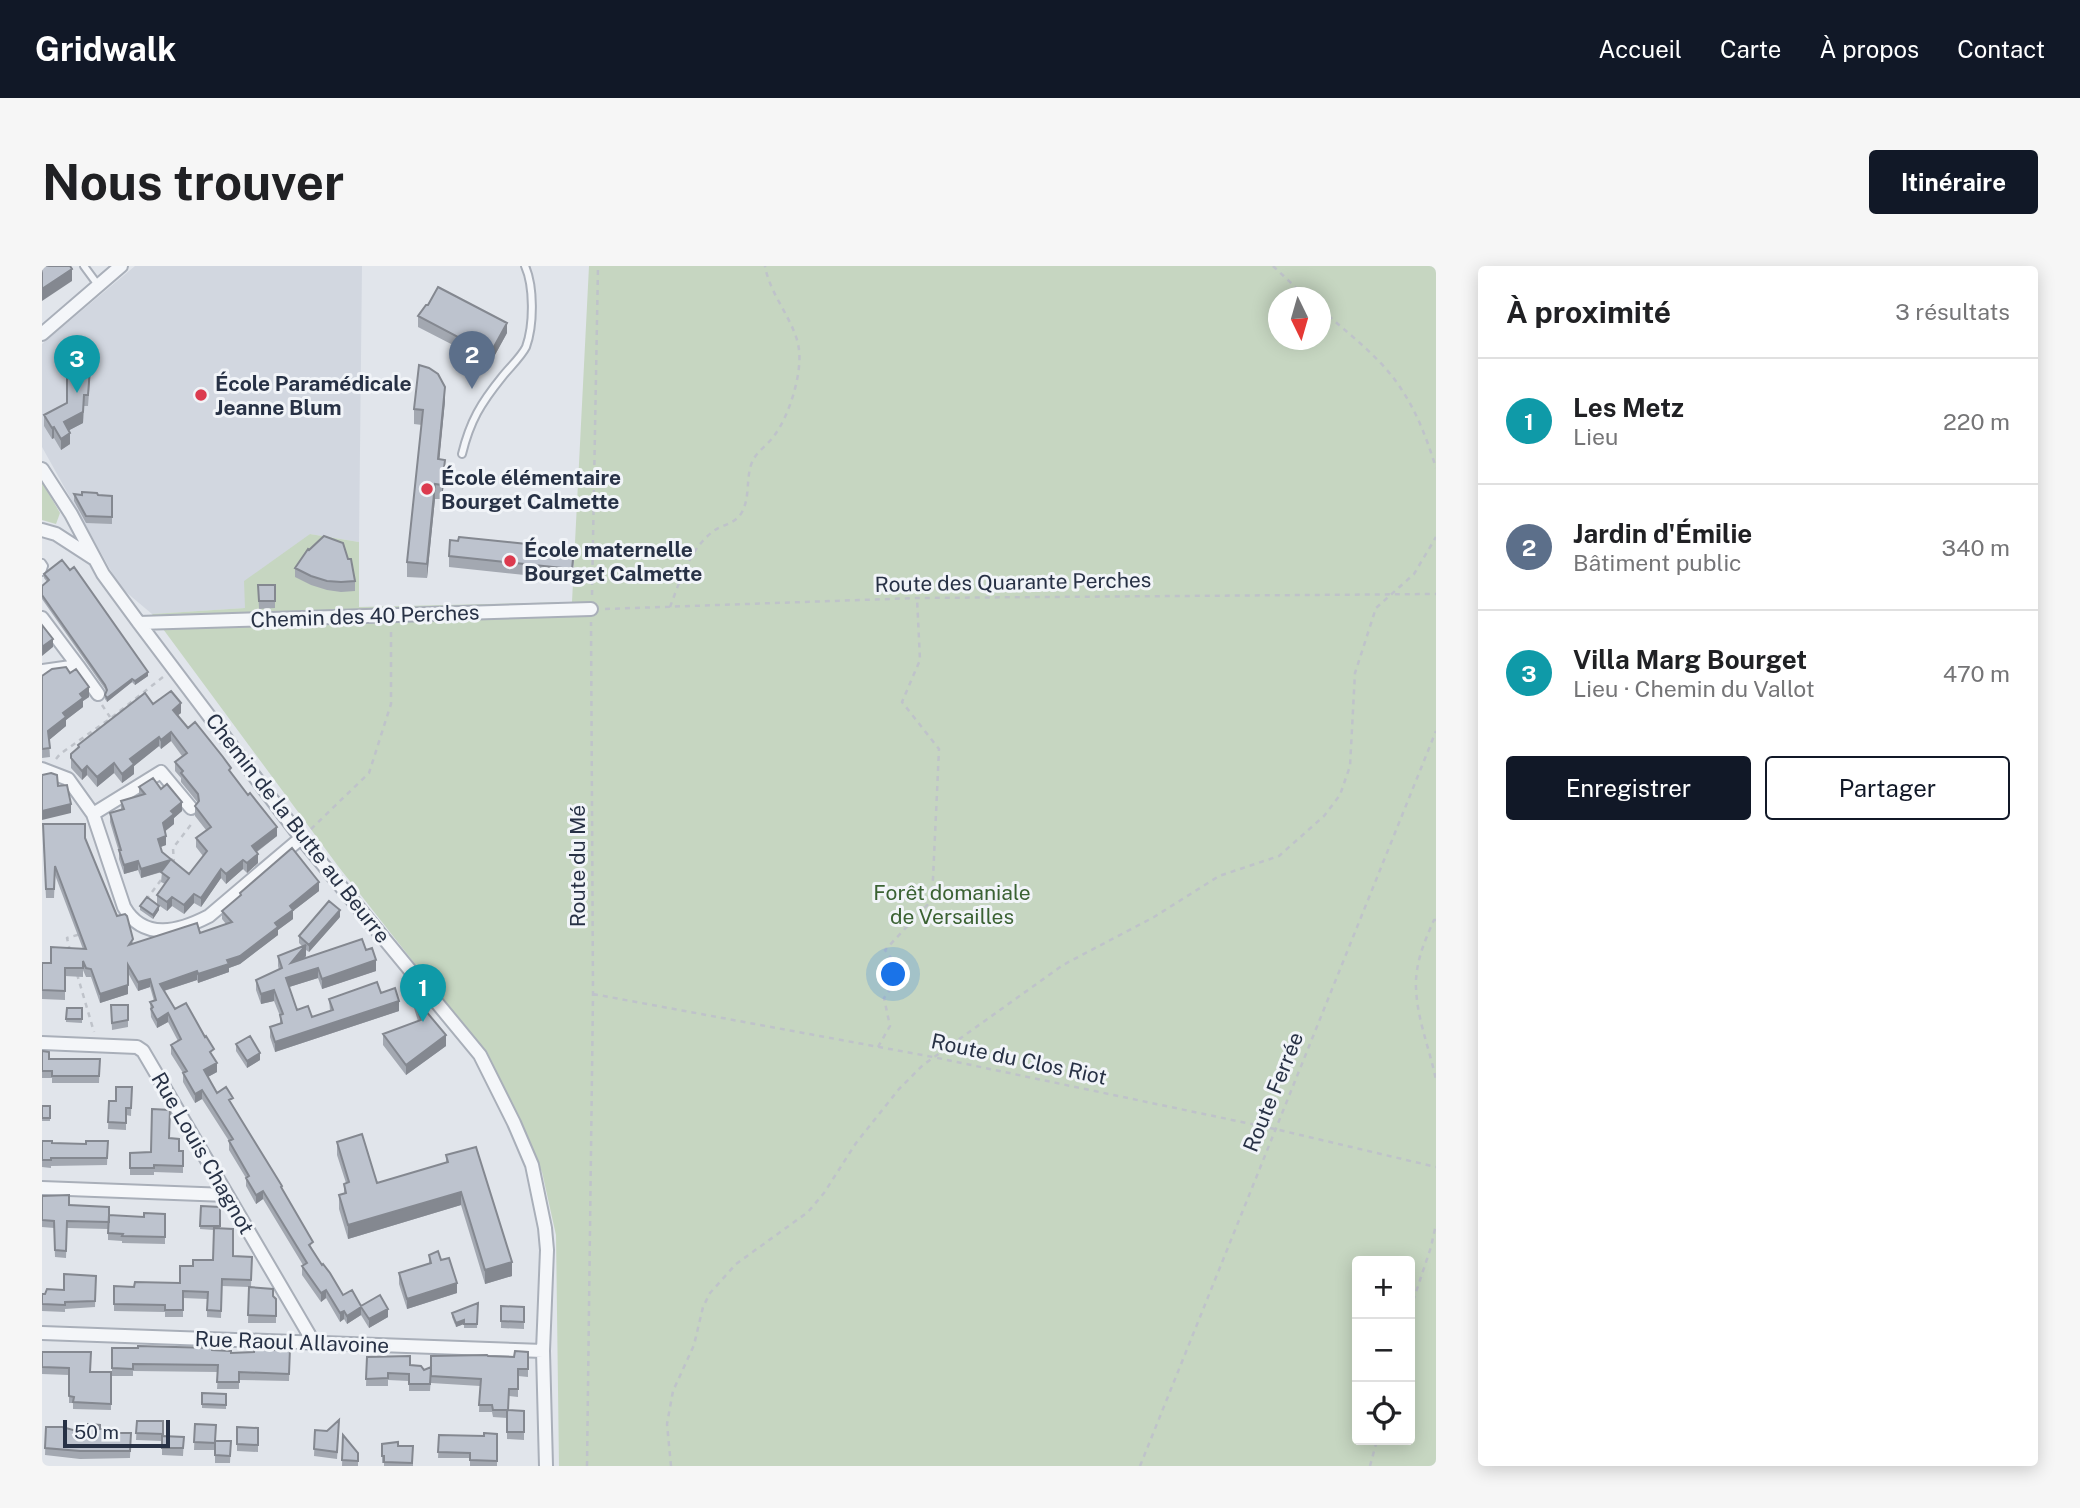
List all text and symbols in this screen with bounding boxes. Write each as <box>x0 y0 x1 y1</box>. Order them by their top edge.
text: Gridwalk <box>35 30 176 68</box>
text: Accueil <box>1599 35 1682 63</box>
text: Carte <box>1720 35 1781 63</box>
text: À propos <box>1819 35 1919 63</box>
text: Contact <box>1957 35 2045 63</box>
button: Itinéraire <box>1869 150 2038 214</box>
text: Nous trouver <box>42 153 344 211</box>
north arrow <box>1268 287 1331 350</box>
text: À proximité <box>1506 294 1671 330</box>
text: 3 résultats <box>1895 298 2010 325</box>
pin: 2 <box>449 331 495 389</box>
pin: 3 <box>54 335 100 393</box>
place label: École Paramédicale Jeanne Blum <box>215 371 412 420</box>
marker: École Paramédicale Jeanne Blum <box>193 387 209 403</box>
text: Les Metz <box>1573 392 1684 423</box>
text: 1 <box>1524 408 1534 435</box>
text: 220 m <box>1943 408 2010 435</box>
text: Lieu <box>1573 423 1618 450</box>
place label: École élémentaire Bourget Calmette <box>441 465 621 514</box>
marker: École élémentaire Bourget Calmette <box>419 481 435 497</box>
text: Jardin d'Émilie <box>1573 518 1752 549</box>
text: 2 <box>1522 534 1536 561</box>
text: 340 m <box>1942 534 2010 561</box>
place label: École maternelle Bourget Calmette <box>524 537 702 586</box>
text: Bâtiment public <box>1573 549 1742 576</box>
marker: École maternelle Bourget Calmette <box>502 553 518 569</box>
street label: Route des Quarante Perches <box>874 567 1152 597</box>
street label: Chemin des 40 Perches <box>250 600 480 632</box>
text: Villa Marg Bourget <box>1573 644 1807 675</box>
text: 3 <box>1521 660 1537 687</box>
text: 470 m <box>1943 660 2010 687</box>
text: Lieu · Chemin du Vallot <box>1573 675 1815 702</box>
street label: Chemin de la Butte au Beurre <box>200 708 396 948</box>
button: Enregistrer <box>1506 756 1751 820</box>
button: Partager <box>1765 756 2010 820</box>
street label: Route du Mé <box>565 805 590 927</box>
park label: Forêt domaniale de Versailles <box>873 880 1031 929</box>
your location <box>876 957 910 991</box>
pin: 1 <box>400 964 446 1022</box>
street label: Route du Clos Riot <box>929 1028 1109 1090</box>
street label: Route Ferrée <box>1238 1029 1308 1155</box>
street label: Rue Louis Chagnot <box>146 1068 260 1238</box>
map controls <box>1352 1256 1415 1445</box>
button: + <box>1352 1256 1415 1319</box>
button: − <box>1352 1319 1415 1382</box>
street label: Rue Raoul Allavoine <box>194 1326 390 1358</box>
button: locate <box>1352 1382 1415 1445</box>
scale bar <box>63 1417 170 1449</box>
text: 50 m <box>74 1421 119 1443</box>

